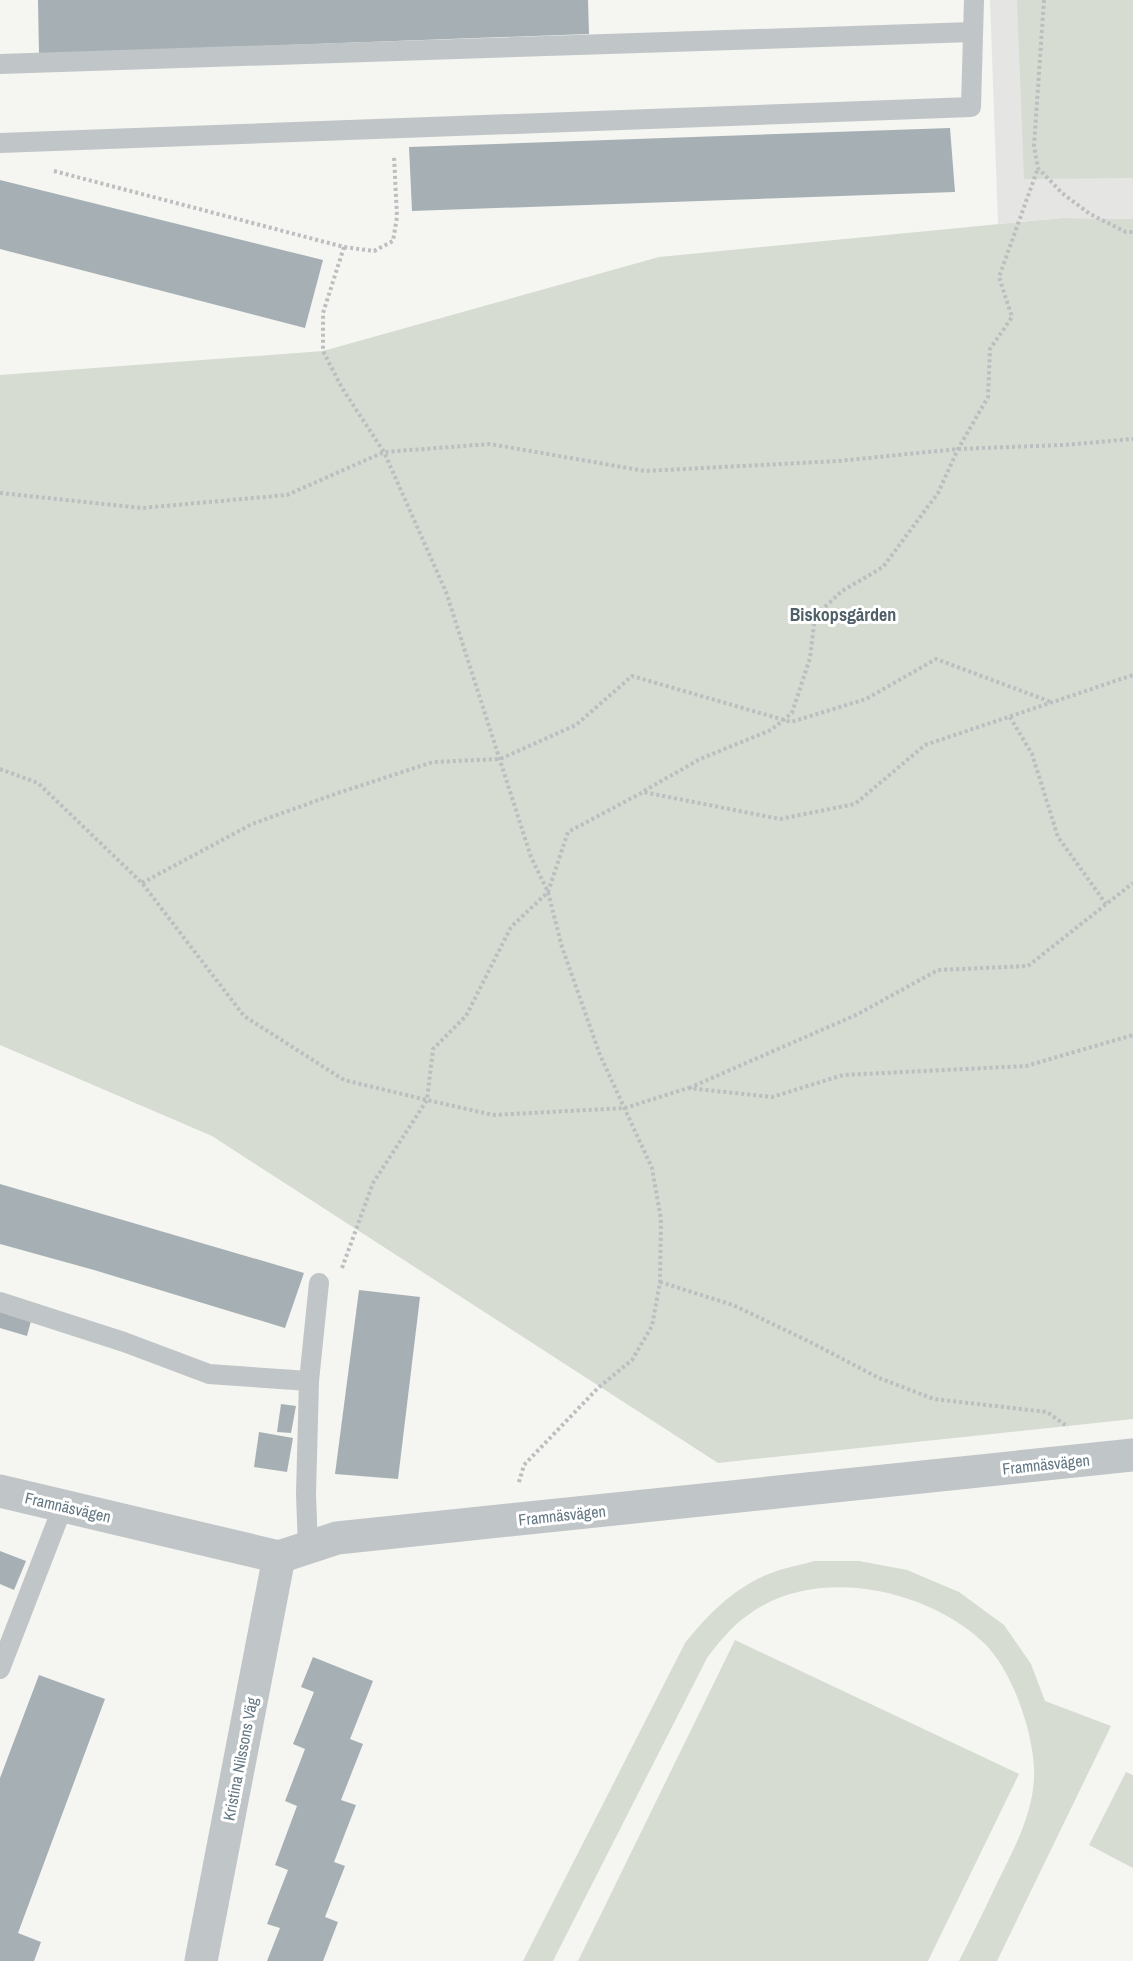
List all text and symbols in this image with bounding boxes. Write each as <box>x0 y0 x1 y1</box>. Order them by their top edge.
district label: Biskopsgården <box>790 602 896 627</box>
street label: Framnäsvägen <box>1001 1448 1091 1480</box>
street label: Framnäsvägen <box>23 1486 113 1528</box>
street label: Framnäsvägen <box>517 1499 607 1531</box>
street label: Kristina Nilssons Väg <box>217 1695 263 1823</box>

